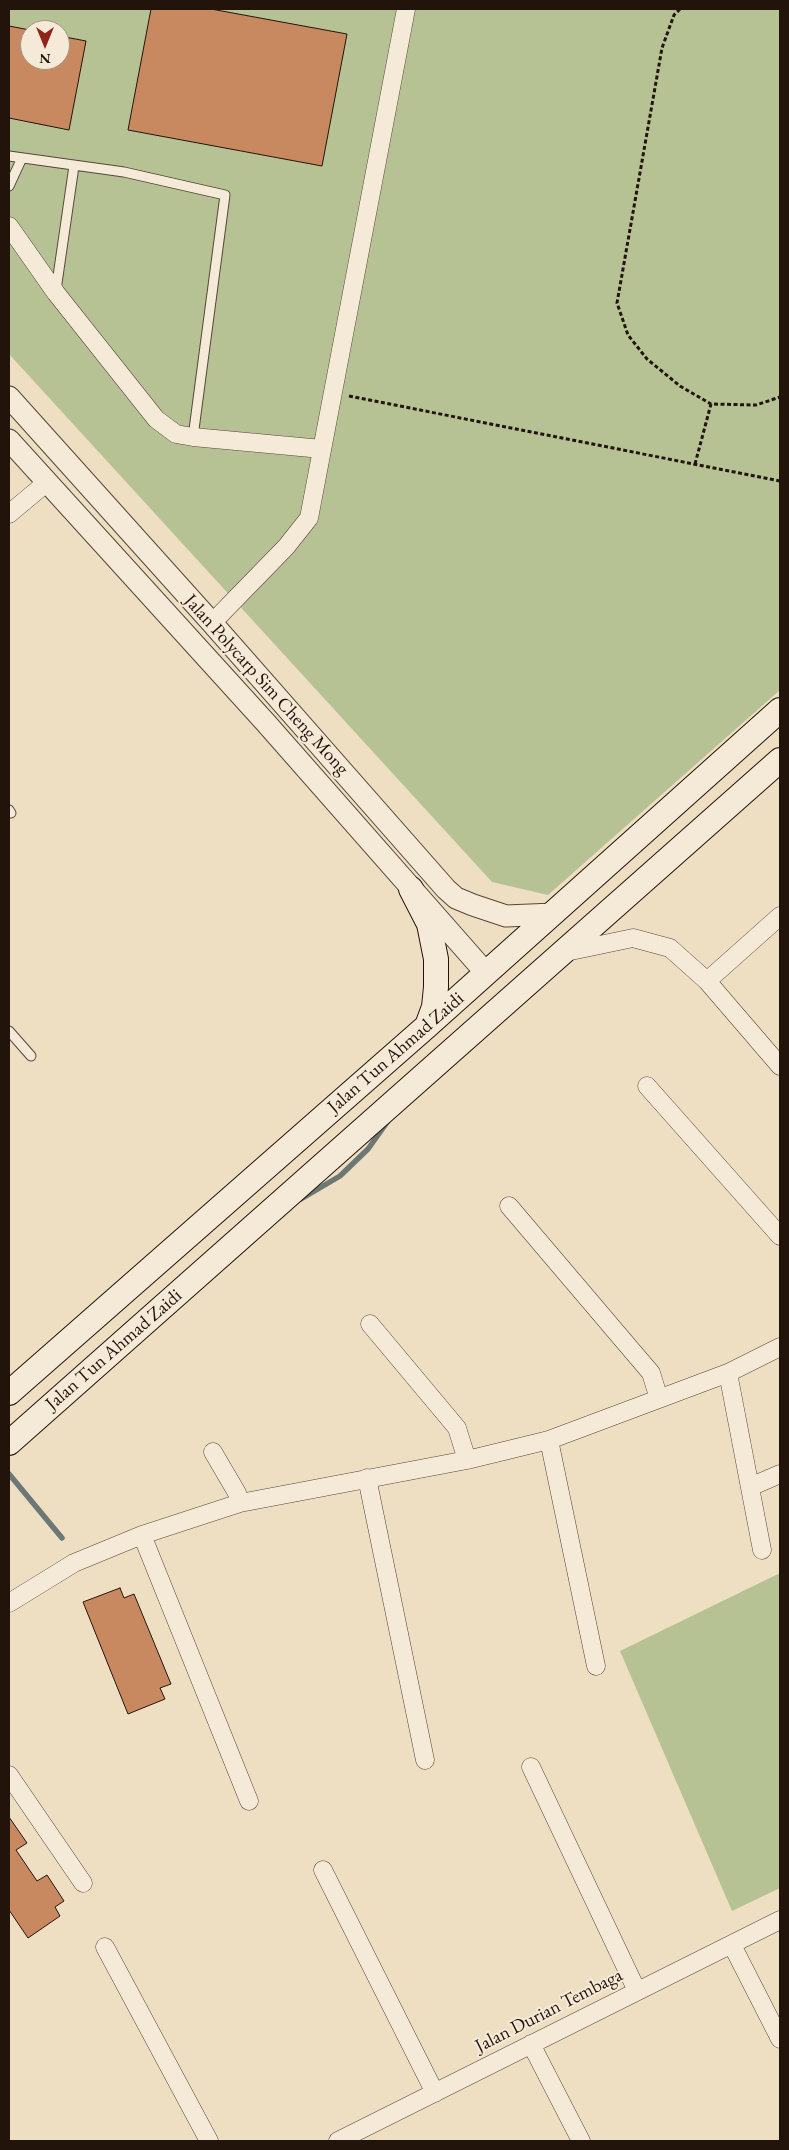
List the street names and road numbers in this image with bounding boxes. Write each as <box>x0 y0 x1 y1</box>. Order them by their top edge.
street label: Jalan Polycarp Sim Cheng Mong <box>179 590 353 780</box>
street label: Jalan Tun Ahmad Zaidi <box>323 988 469 1118</box>
street label: Jalan Tun Ahmad Zaidi <box>41 1285 187 1415</box>
street label: Jalan Durian Tembaga <box>471 1964 627 2058</box>

